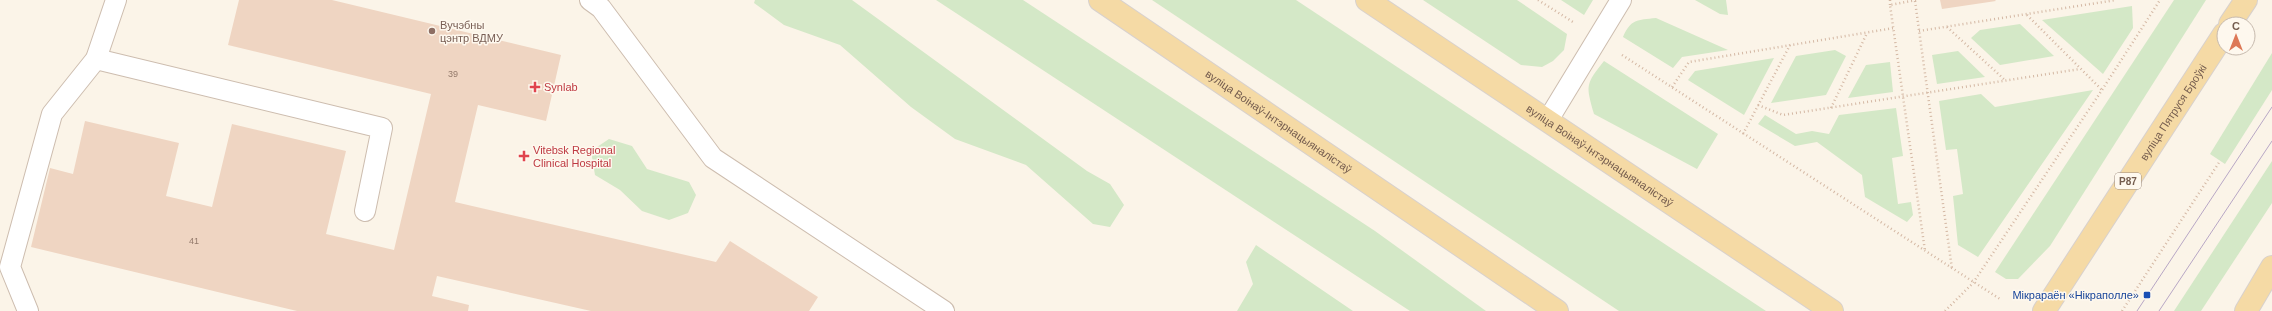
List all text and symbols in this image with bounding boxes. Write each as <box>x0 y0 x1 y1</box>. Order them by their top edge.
north arrow <box>2216 16 2256 56</box>
place label: Вучэбны цэнтр ВДМУ <box>440 19 504 44</box>
text: С <box>2232 20 2240 32</box>
marker: Вучэбны цэнтр ВДМУ <box>427 26 437 36</box>
street label: вуліца Пятруся Броўкі <box>2138 62 2209 163</box>
street label: вуліца Воінаў-Інтэрнацыяналістаў <box>1203 68 1354 176</box>
house number: 39 <box>448 69 458 79</box>
marker: Synlab <box>529 81 541 93</box>
place label: Synlab <box>544 81 578 93</box>
street label: вуліца Воінаў-Інтэрнацыяналістаў <box>1524 102 1676 209</box>
place label: Vitebsk Regional Clinical Hospital <box>533 144 615 169</box>
marker: Vitebsk Regional Clinical Hospital <box>518 150 530 162</box>
road number: Р87 <box>2115 173 2141 189</box>
house number: 41 <box>189 236 199 246</box>
place label: Мікрараён «Нікраполле» <box>2012 289 2139 301</box>
marker: Мікрараён «Нікраполле» <box>2142 290 2152 300</box>

